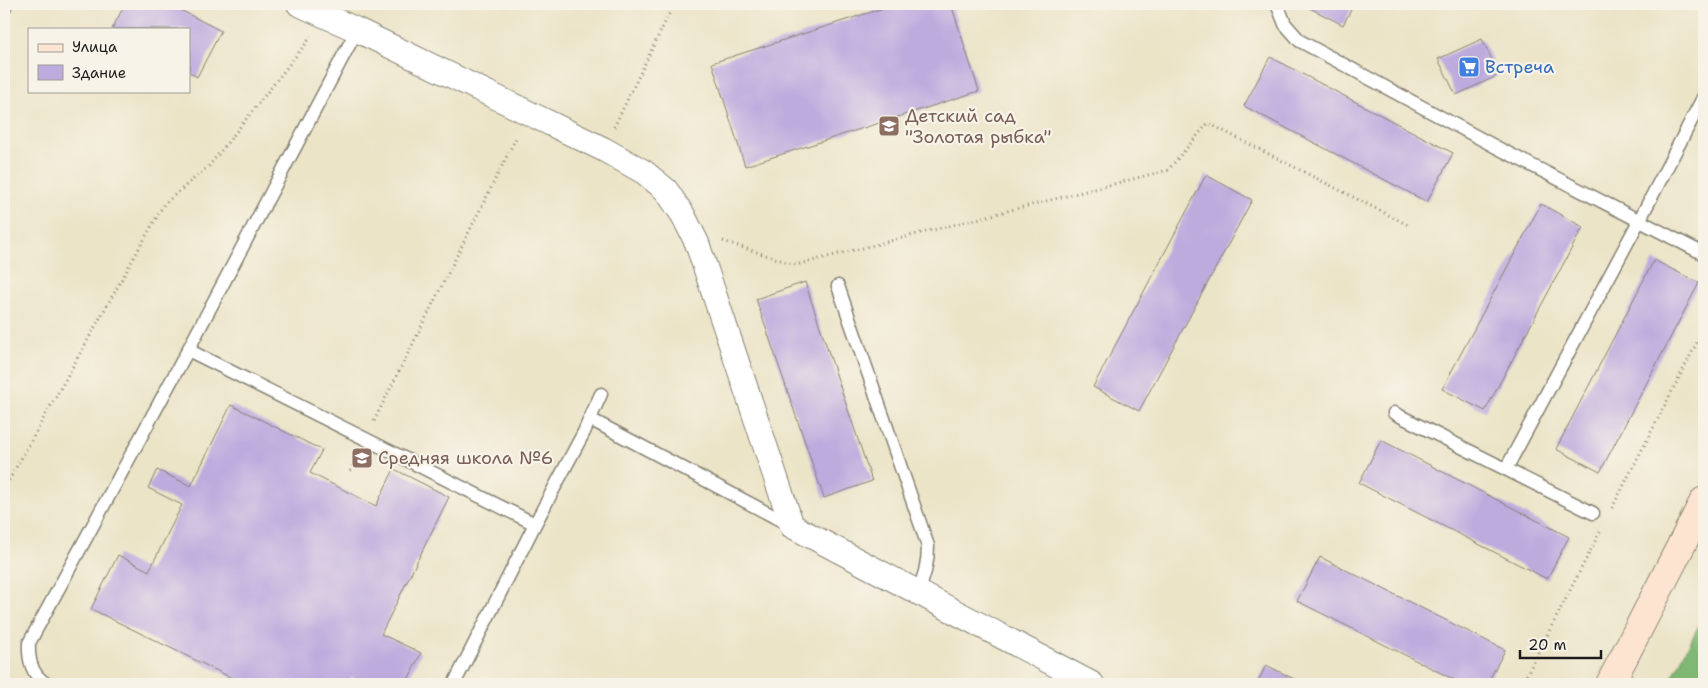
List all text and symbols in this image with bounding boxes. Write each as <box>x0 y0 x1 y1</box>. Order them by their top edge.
legend <box>28 28 190 92</box>
text: Улица <box>72 37 118 57</box>
supermarket icon: Встреча <box>1457 55 1481 79</box>
place label: Встреча <box>1485 55 1554 79</box>
text: Здание <box>72 63 126 83</box>
place label: Детский сад "Золотая рыбка" <box>905 104 1051 149</box>
school or university icon: Детский сад "Золотая рыбка" <box>877 114 901 138</box>
school or university icon: Средняя школа №6 <box>350 446 374 470</box>
place label: Средняя школа №6 <box>378 446 553 470</box>
scale bar <box>1520 628 1602 660</box>
text: 20 m <box>1528 635 1567 655</box>

